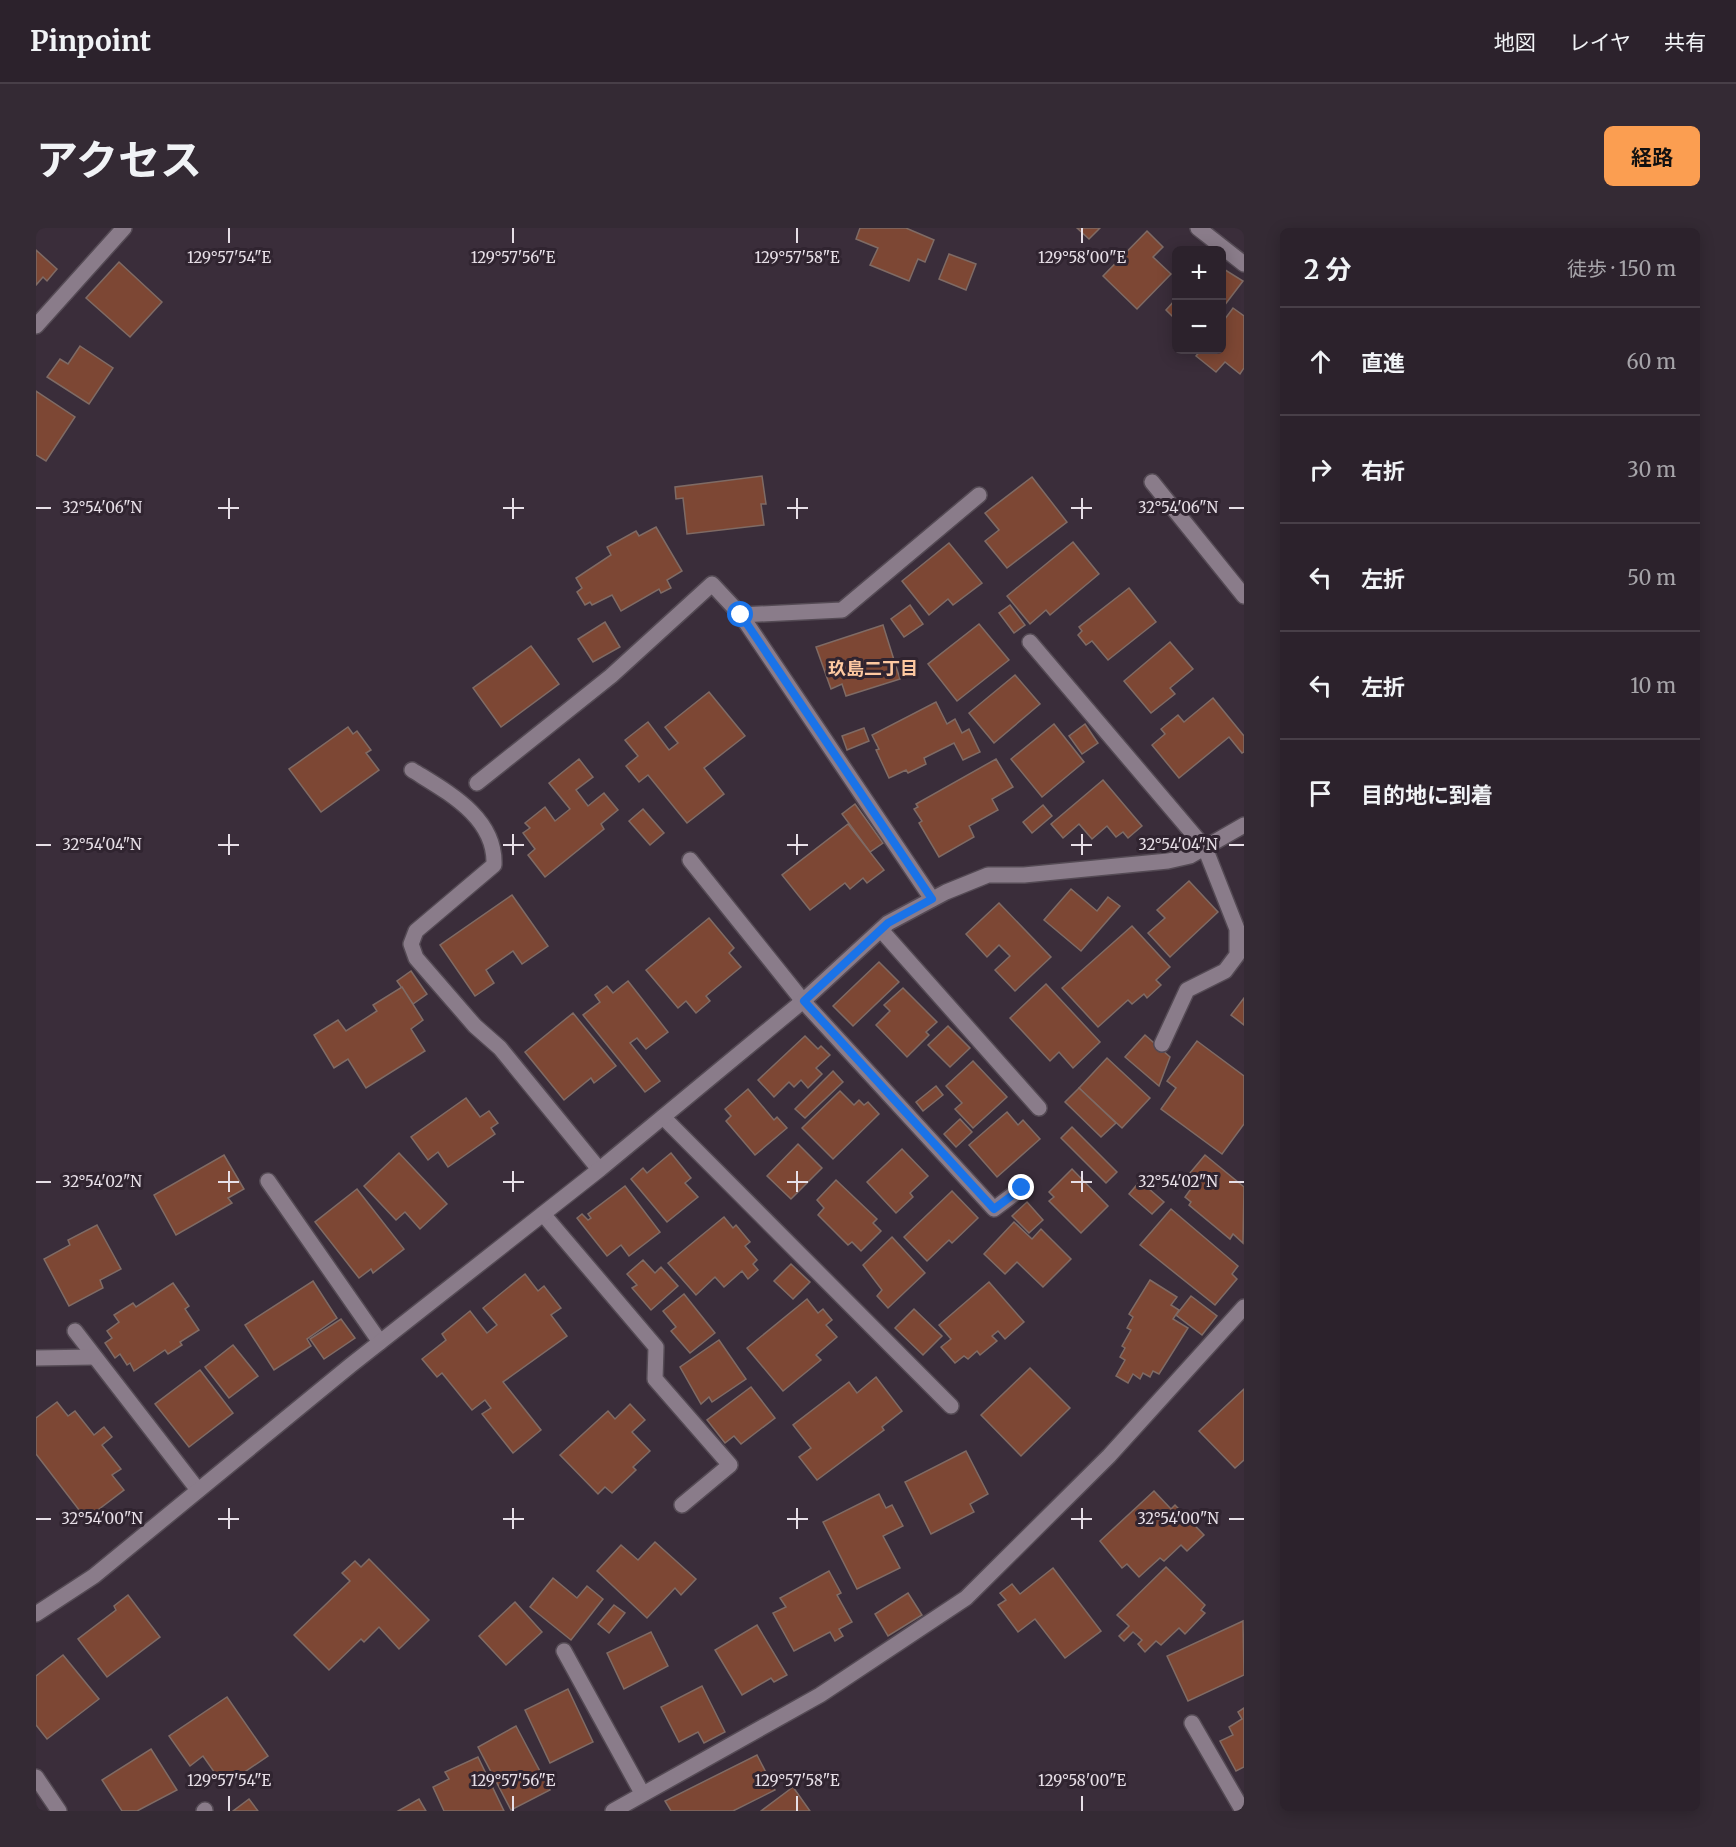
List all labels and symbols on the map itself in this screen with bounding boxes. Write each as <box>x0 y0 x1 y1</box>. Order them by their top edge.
text: 129°57'54"E <box>187 248 272 267</box>
text: 129°57'56"E <box>471 248 556 267</box>
text: 129°57'58"E <box>754 248 840 267</box>
text: 129°58'00"E <box>1038 248 1126 267</box>
text: 32°54'06"N <box>62 498 142 517</box>
text: 32°54'06"N <box>1138 498 1218 517</box>
route start <box>727 601 753 627</box>
district label: 玖島二丁目 <box>828 657 918 680</box>
text: 32°54'04"N <box>62 835 142 854</box>
text: 32°54'04"N <box>1138 835 1218 854</box>
text: 32°54'02"N <box>62 1172 142 1191</box>
text: 32°54'02"N <box>1138 1172 1218 1191</box>
route end <box>1008 1174 1034 1200</box>
text: 32°54'00"N <box>61 1509 143 1528</box>
text: 32°54'00"N <box>1137 1509 1219 1528</box>
text: 129°57'54"E <box>187 1771 272 1790</box>
text: 129°57'56"E <box>471 1771 556 1790</box>
text: 129°57'58"E <box>754 1771 840 1790</box>
text: 129°58'00"E <box>1038 1771 1126 1790</box>

